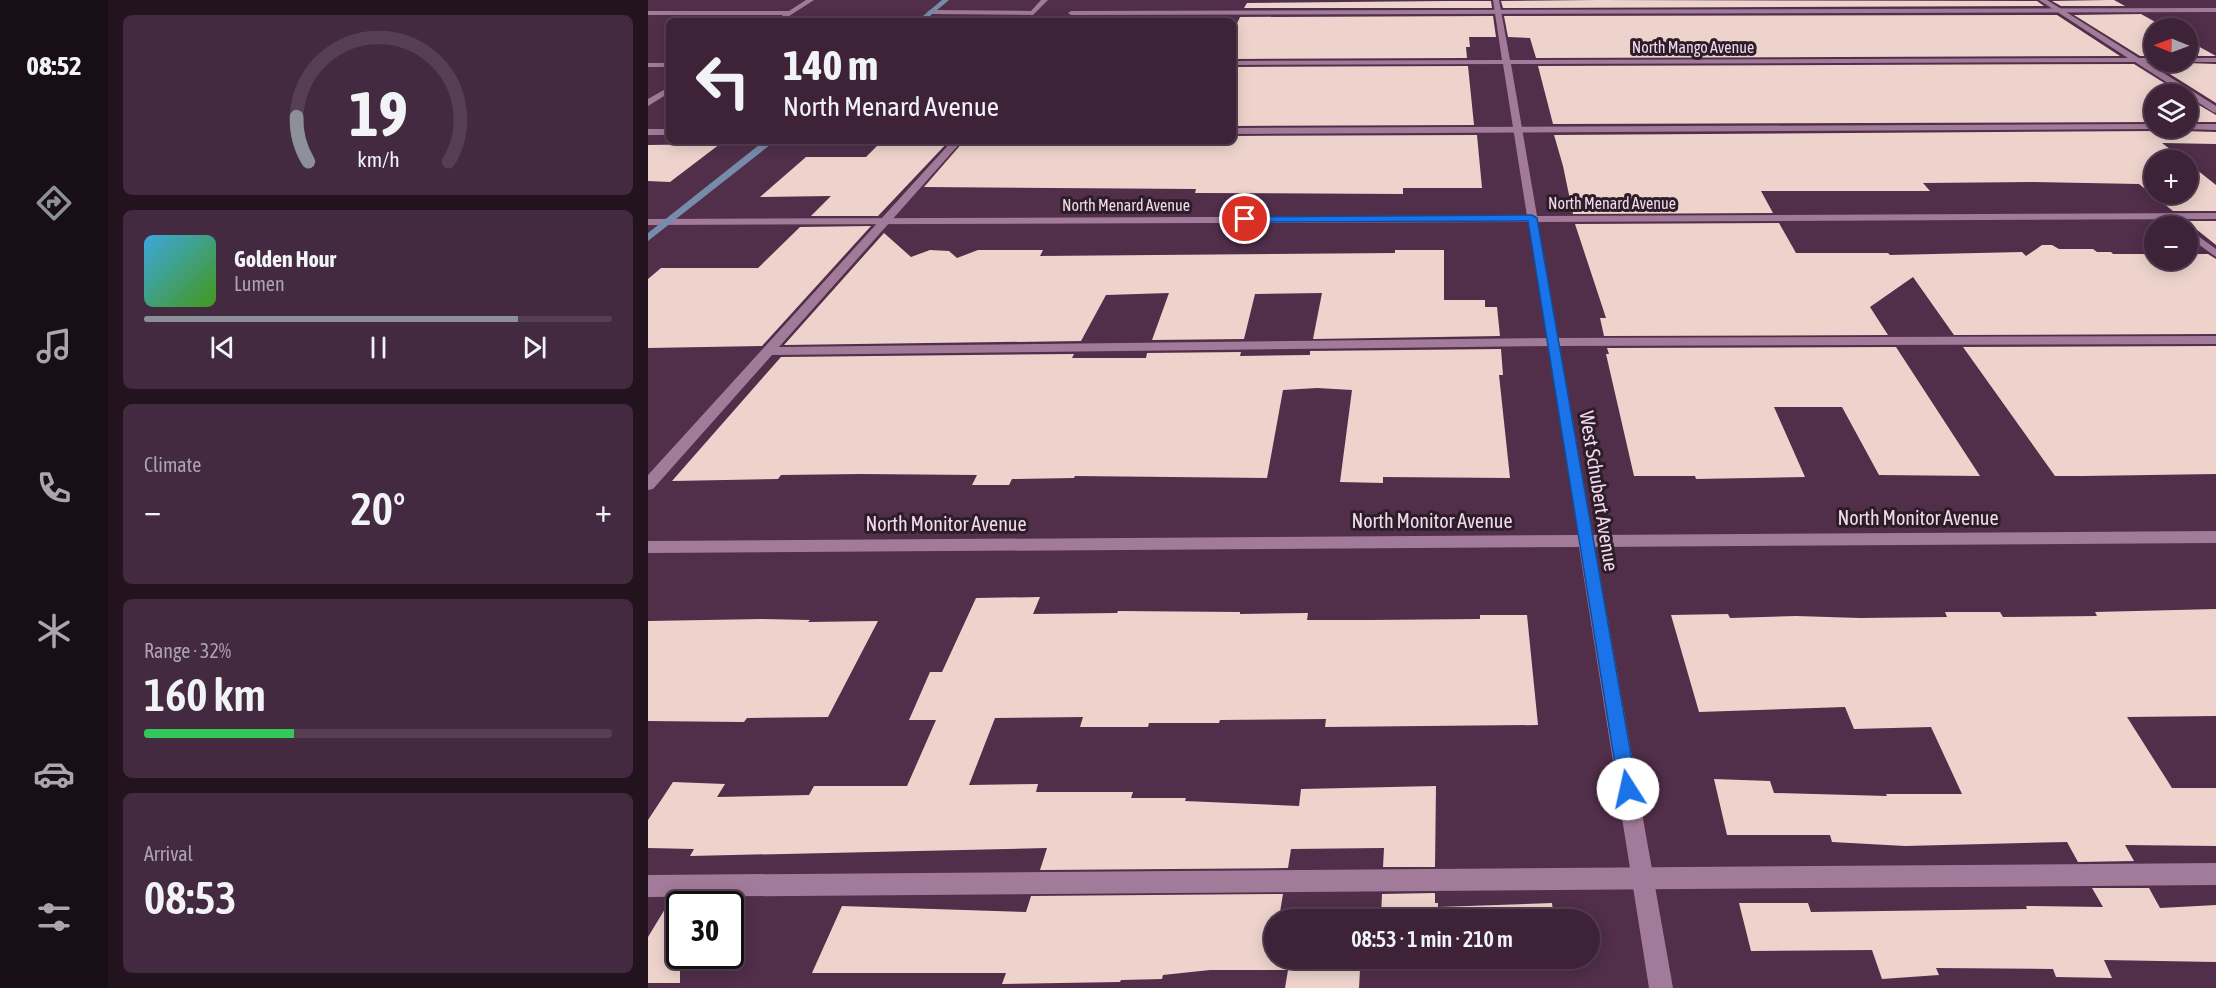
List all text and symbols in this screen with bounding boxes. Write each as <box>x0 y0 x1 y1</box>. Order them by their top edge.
north arrow <box>2144 18 2198 72</box>
map controls <box>2144 18 2198 270</box>
street label: North Mango Avenue <box>1632 38 1754 57</box>
text: 140 m <box>783 41 878 89</box>
icon: left <box>684 42 762 120</box>
text: 08:52 <box>26 50 82 81</box>
text: 19 <box>349 78 407 149</box>
button: layers <box>2144 84 2198 138</box>
text: North Menard Avenue <box>783 91 999 122</box>
text: km/h <box>357 147 399 172</box>
button: + <box>2144 150 2198 204</box>
icon: directions <box>33 182 75 224</box>
pin <box>1219 193 1270 244</box>
street label: North Menard Avenue <box>1548 194 1676 212</box>
street label: North Menard Avenue <box>1062 196 1190 214</box>
icon: arrive <box>1228 202 1261 235</box>
button: − <box>2144 216 2198 270</box>
text: Golden Hour <box>234 246 336 272</box>
text: Lumen <box>234 272 285 295</box>
icon: music <box>33 325 75 367</box>
icon: previous <box>206 331 239 364</box>
icon: pause <box>362 331 395 364</box>
icon: next <box>518 331 551 364</box>
street label: West Schubert Avenue <box>1575 409 1624 573</box>
text: Climate <box>144 453 201 476</box>
icon: phone <box>33 467 75 509</box>
text: 20° <box>351 483 405 535</box>
text: − <box>144 491 161 529</box>
text: + <box>595 491 612 529</box>
street label: North Monitor Avenue <box>1837 506 1999 529</box>
street label: North Monitor Avenue <box>1351 509 1513 532</box>
street label: North Monitor Avenue <box>865 512 1027 535</box>
icon: climate <box>33 610 75 652</box>
text: Range · 32% <box>144 639 231 662</box>
text: 160 km <box>144 669 266 721</box>
icon: car <box>33 753 75 795</box>
position arrow <box>1596 757 1660 821</box>
text: Arrival <box>144 842 193 865</box>
text: 08:53 <box>144 872 237 924</box>
speed limit sign: 30 <box>666 891 744 969</box>
icon: filters <box>33 896 75 938</box>
text: 08:53 · 1 min · 210 m <box>1351 926 1513 952</box>

